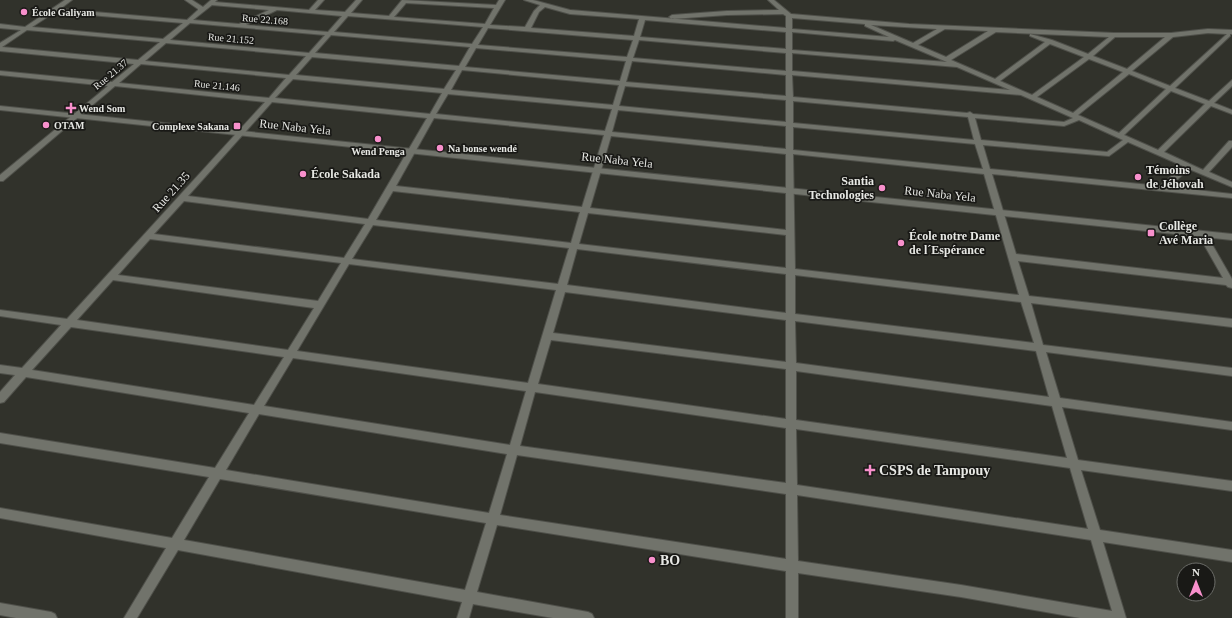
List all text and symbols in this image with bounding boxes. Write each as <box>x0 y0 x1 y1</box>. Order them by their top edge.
marker: École Galiyam <box>19 7 29 17</box>
place label: École Galiyam <box>32 7 95 18</box>
street label: Rue 22.168 <box>242 12 288 27</box>
street label: Rue 21.152 <box>208 31 254 46</box>
street label: Rue 21.37 <box>91 57 130 92</box>
street label: Rue 21.146 <box>193 78 240 93</box>
marker: Wend Som <box>66 103 76 113</box>
place label: Wend Som <box>79 103 126 114</box>
street label: Rue Naba Yela <box>259 116 332 138</box>
marker: OTAM <box>41 120 51 130</box>
place label: OTAM <box>54 120 85 131</box>
place label: Complexe Sakana <box>152 121 229 132</box>
marker: Complexe Sakana <box>232 121 242 131</box>
marker: Wend Penga <box>373 134 383 144</box>
marker: Na bonse wendé <box>435 143 445 153</box>
place label: Na bonse wendé <box>448 143 517 154</box>
place label: Wend Penga <box>351 146 405 157</box>
street label: Rue Naba Yela <box>581 149 654 171</box>
place label: Témoins de Jéhovah <box>1146 163 1204 191</box>
place label: École Sakada <box>311 167 380 181</box>
street label: Rue 21.35 <box>149 169 193 215</box>
marker: École Sakada <box>298 169 308 179</box>
marker: Témoins de Jéhovah <box>1133 172 1143 182</box>
place label: Santia Technologies <box>808 174 874 202</box>
marker: Santia Technologies <box>877 183 887 193</box>
street label: Rue Naba Yela <box>904 183 977 205</box>
place label: Collège Avé Maria <box>1159 219 1213 247</box>
marker: Collège Avé Maria <box>1146 228 1156 238</box>
place label: École notre Dame de l´Espérance <box>909 229 1001 257</box>
marker: École notre Dame de l´Espérance <box>896 238 906 248</box>
place label: CSPS de Tampouy <box>879 463 990 478</box>
marker: CSPS de Tampouy <box>864 464 876 476</box>
place label: BO <box>660 553 680 568</box>
marker: BO <box>647 555 657 565</box>
north arrow <box>1176 562 1216 602</box>
text: N <box>1192 566 1200 578</box>

